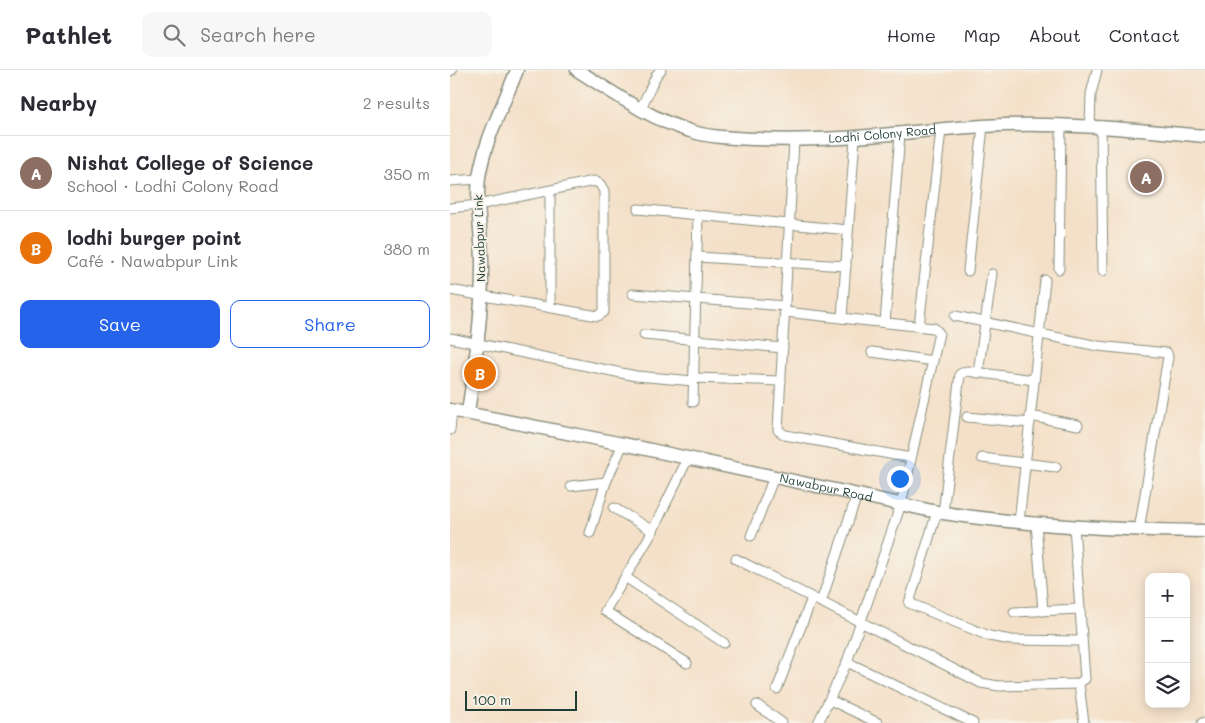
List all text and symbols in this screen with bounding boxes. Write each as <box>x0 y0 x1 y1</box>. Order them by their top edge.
search box <box>142 12 492 57</box>
text: Pathlet <box>25 19 112 50</box>
icon: search <box>160 21 188 49</box>
text: Search here <box>200 22 316 47</box>
text: Home <box>887 23 936 47</box>
text: Map <box>964 23 1000 47</box>
text: About <box>1028 23 1081 47</box>
text: Contact <box>1109 23 1180 47</box>
text: Nearby <box>20 89 97 116</box>
text: 2 results <box>363 92 430 113</box>
street label: Lodhi Colony Road <box>828 121 937 146</box>
text: Nishat College of Science <box>67 150 313 175</box>
pin: A <box>1130 158 1162 196</box>
text: A <box>30 163 42 184</box>
text: 350 m <box>384 163 430 184</box>
text: School · Lodhi Colony Road <box>67 175 278 196</box>
street label: Nawabpur Link <box>469 194 489 282</box>
text: lodhi burger point <box>67 225 242 250</box>
text: B <box>31 238 41 259</box>
text: 380 m <box>383 238 430 259</box>
text: Café · Nawabpur Link <box>67 250 238 271</box>
button: Save <box>20 300 220 348</box>
button: Share <box>230 300 430 348</box>
pin: B <box>464 354 496 392</box>
your location <box>887 466 913 492</box>
street label: Nawabpur Road <box>778 469 874 505</box>
map controls <box>1145 573 1190 708</box>
button: + <box>1145 573 1190 618</box>
button: − <box>1145 618 1190 663</box>
button: layers <box>1145 663 1190 708</box>
scale bar <box>465 688 578 711</box>
text: 100 m <box>472 690 511 709</box>

